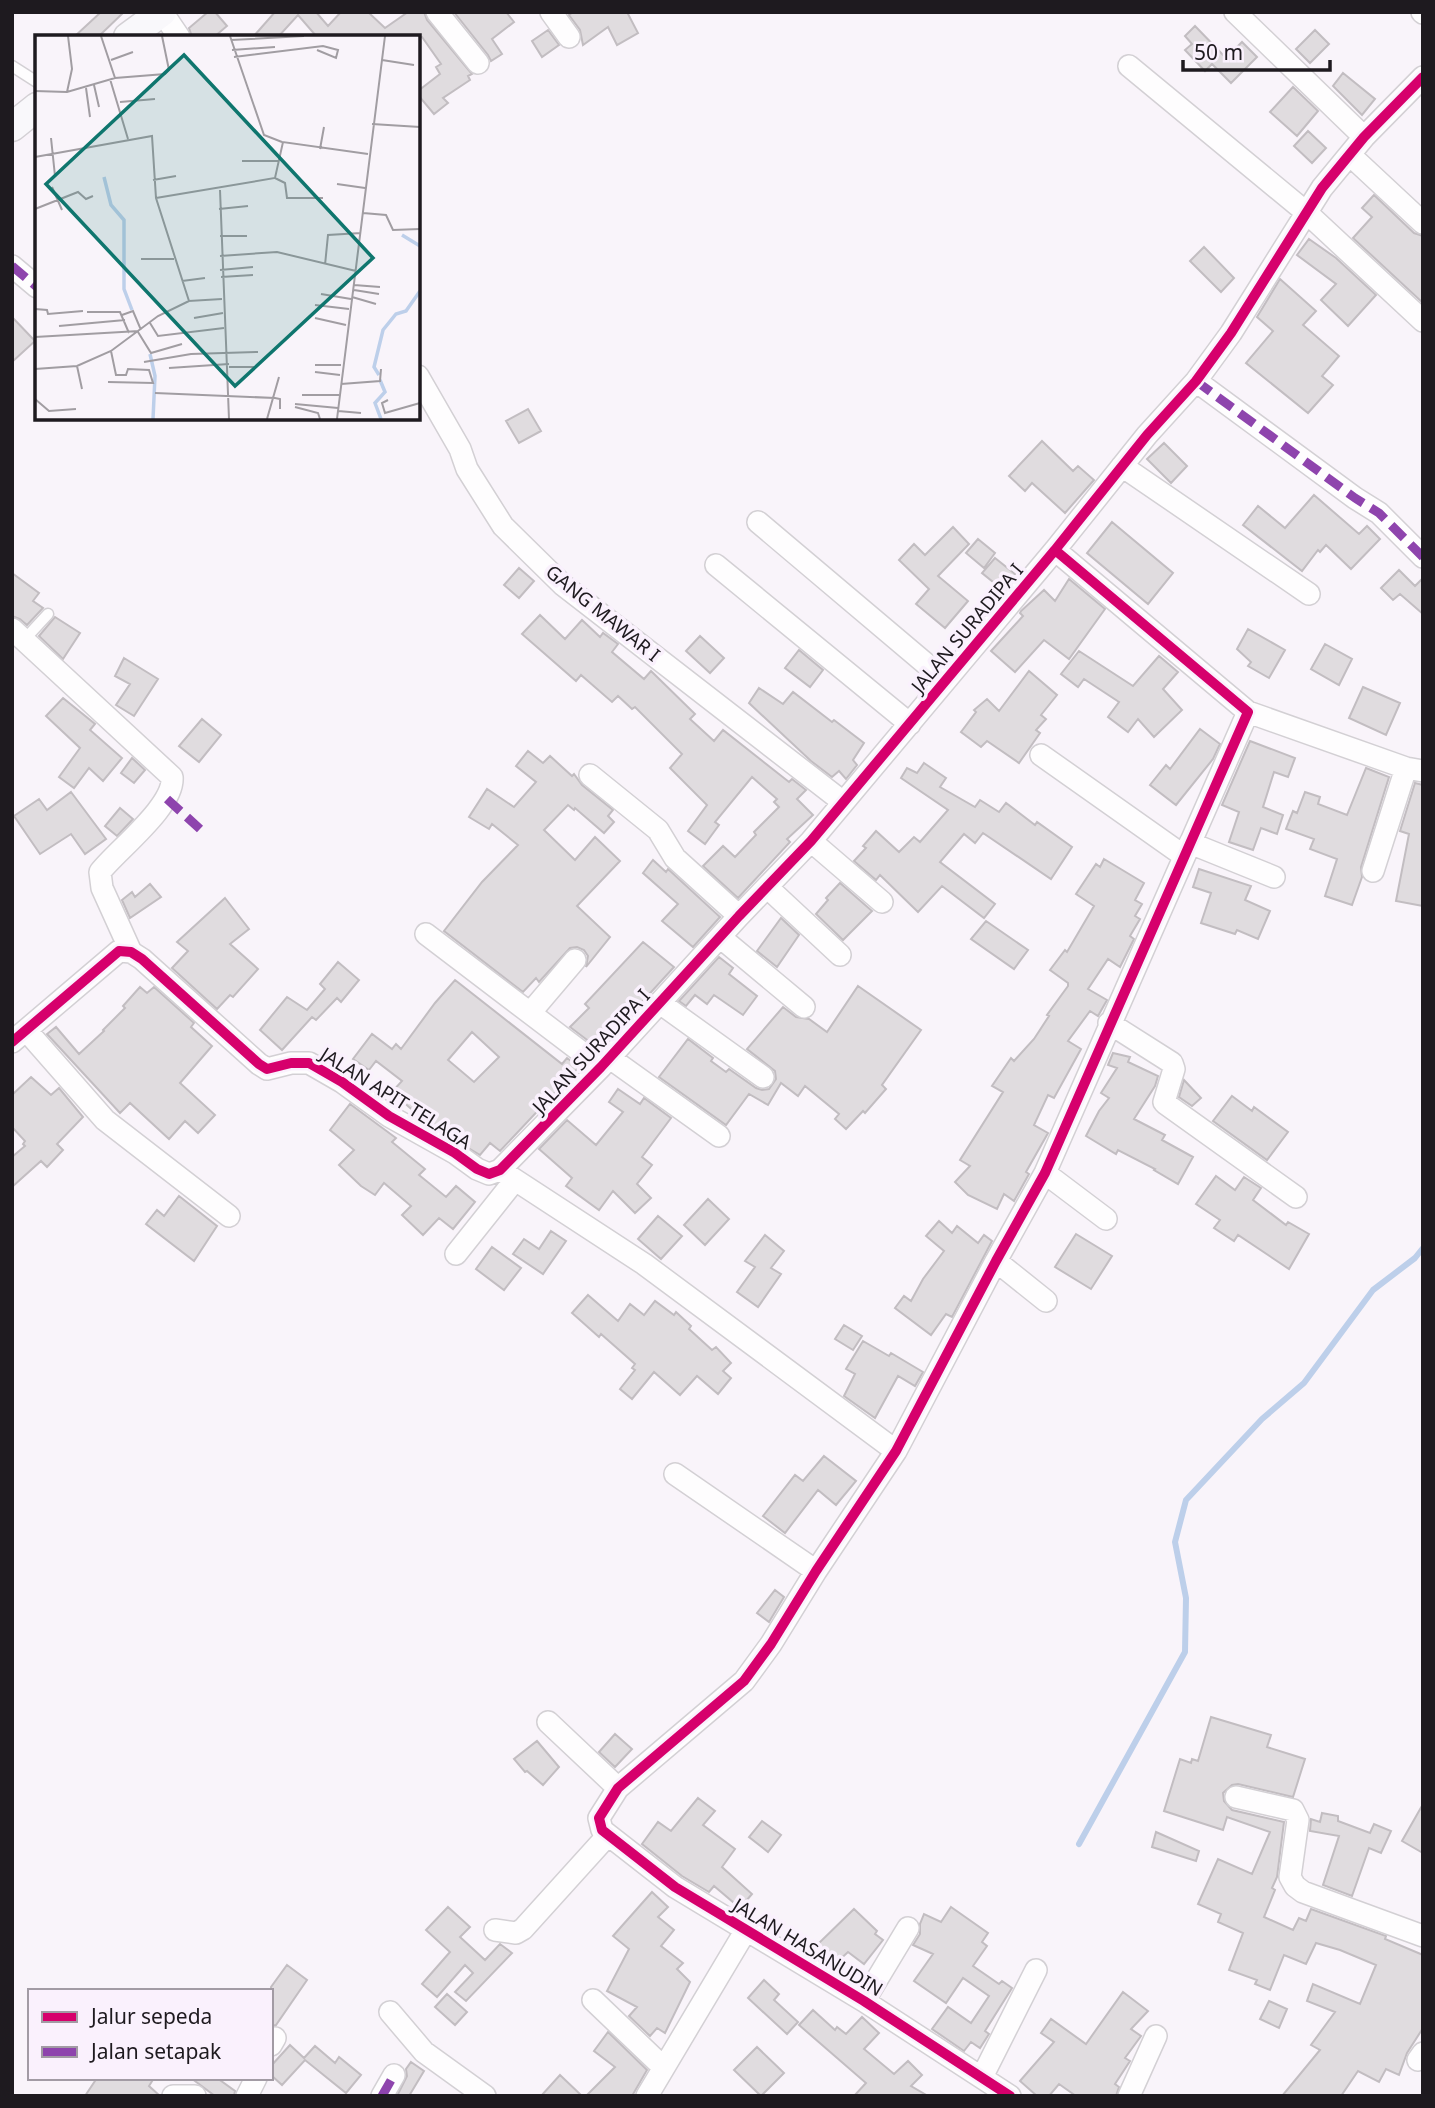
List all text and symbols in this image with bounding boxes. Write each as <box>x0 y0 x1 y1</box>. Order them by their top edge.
scale bar <box>1183 28 1330 72</box>
inset map <box>35 35 420 420</box>
text: 50 m <box>1194 38 1243 66</box>
street label: JALAN SURADIPA I <box>904 558 1029 700</box>
street label: GANG MAWAR I <box>540 559 666 667</box>
street label: JALAN SURADIPA I <box>525 983 656 1120</box>
street label: JALAN APIT TELAGA <box>314 1040 477 1155</box>
street label: JALAN HASANUDIN <box>726 1891 888 2002</box>
legend <box>28 1989 273 2080</box>
text: Jalur sepeda <box>89 2002 212 2030</box>
text: Jalan setapak <box>89 2037 222 2065</box>

